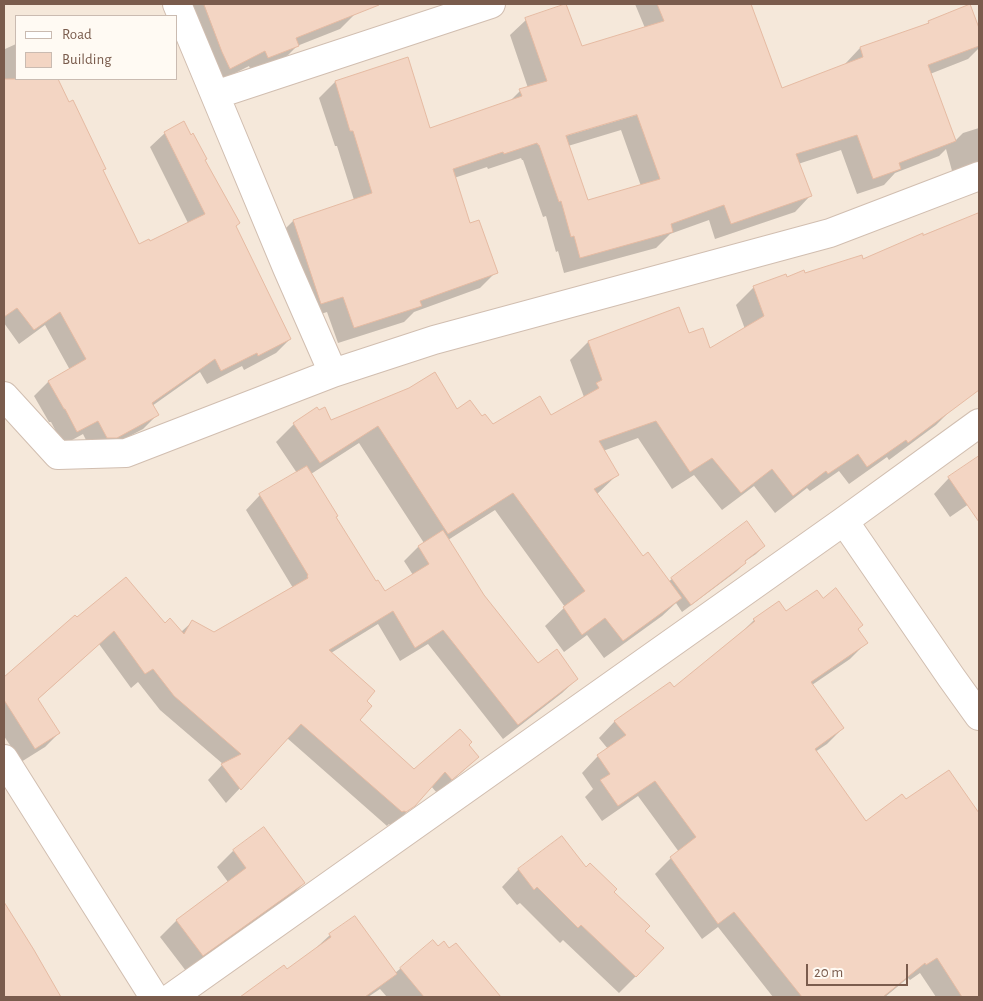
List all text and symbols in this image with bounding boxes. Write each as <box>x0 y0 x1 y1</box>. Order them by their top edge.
legend <box>15 15 178 80</box>
text: Road <box>62 27 92 42</box>
text: Building <box>62 52 112 67</box>
scale bar <box>808 954 910 986</box>
text: 20 m <box>814 965 843 980</box>

